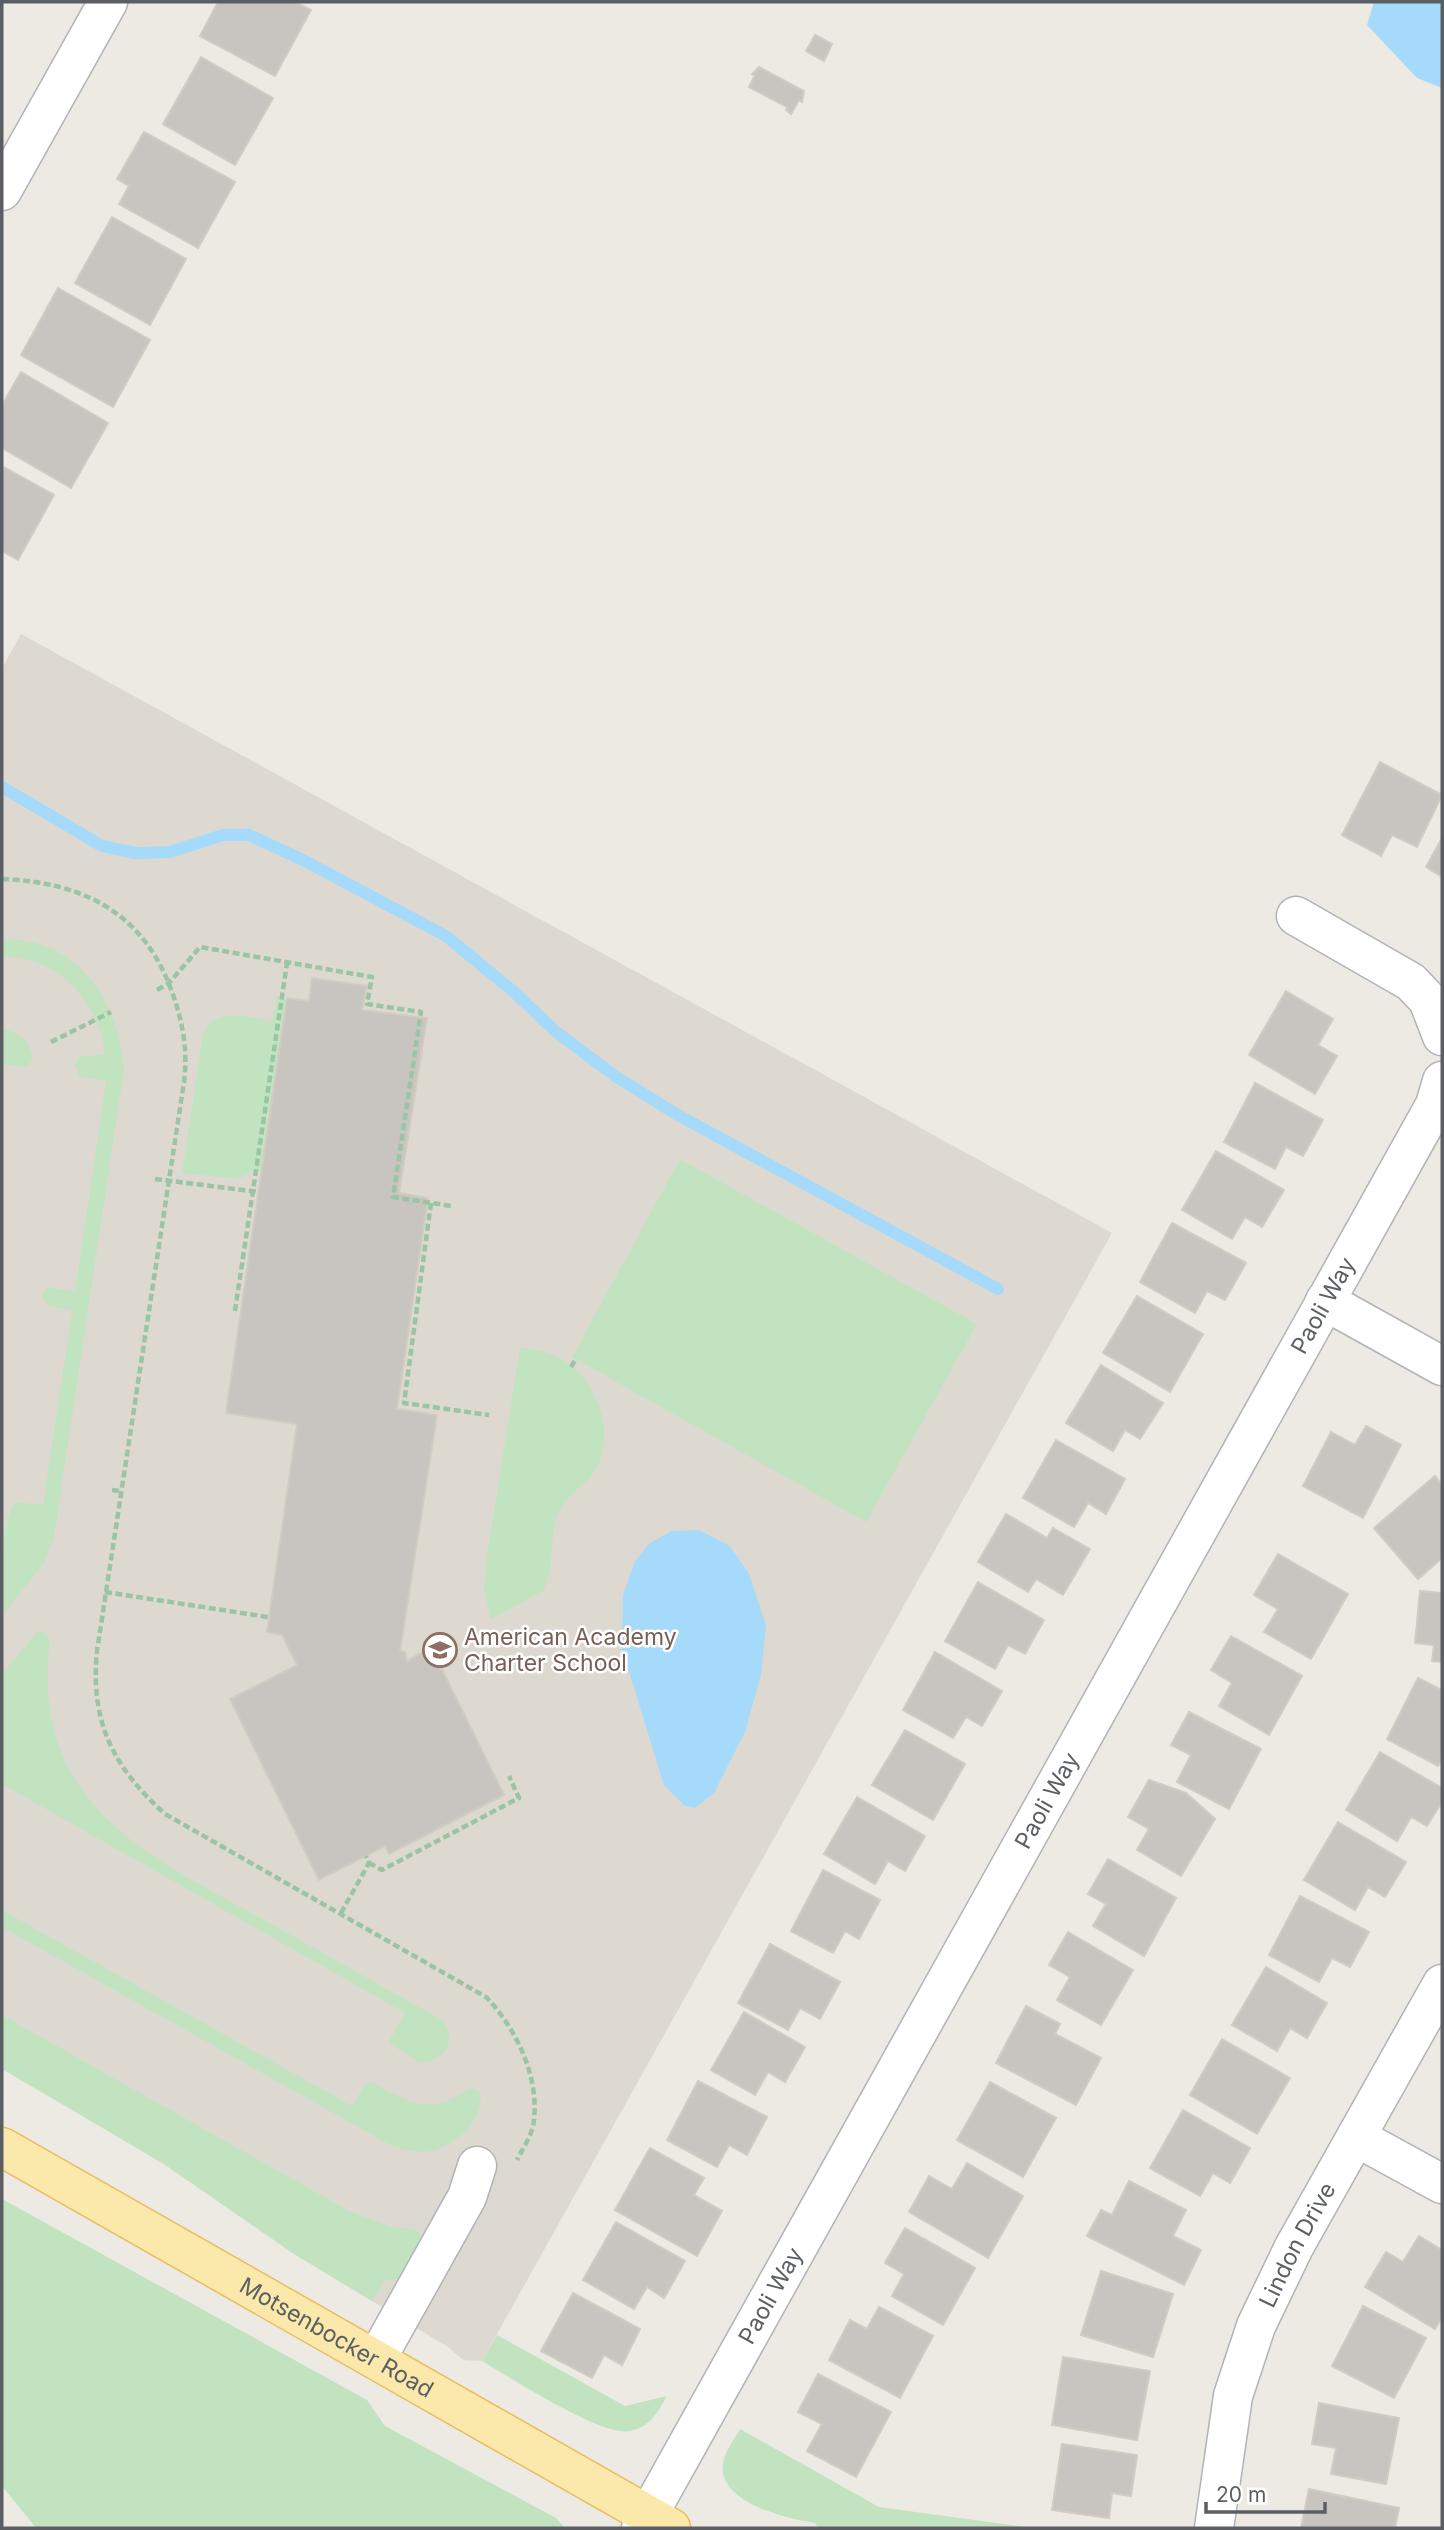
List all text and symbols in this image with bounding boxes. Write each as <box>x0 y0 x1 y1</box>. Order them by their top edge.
street label: Paoli Way <box>1285 1252 1361 1359</box>
place label: American Academy Charter School <box>464 1623 677 1677</box>
school or university icon: American Academy Charter School <box>421 1631 459 1669</box>
street label: Paoli Way <box>1009 1747 1085 1854</box>
street label: Lindon Drive <box>1253 2177 1341 2312</box>
street label: Paoli Way <box>733 2243 809 2349</box>
street label: Motsenbocker Road <box>235 2271 438 2404</box>
scale bar <box>1206 2470 1325 2514</box>
text: 20 m <box>1216 2482 1266 2507</box>

